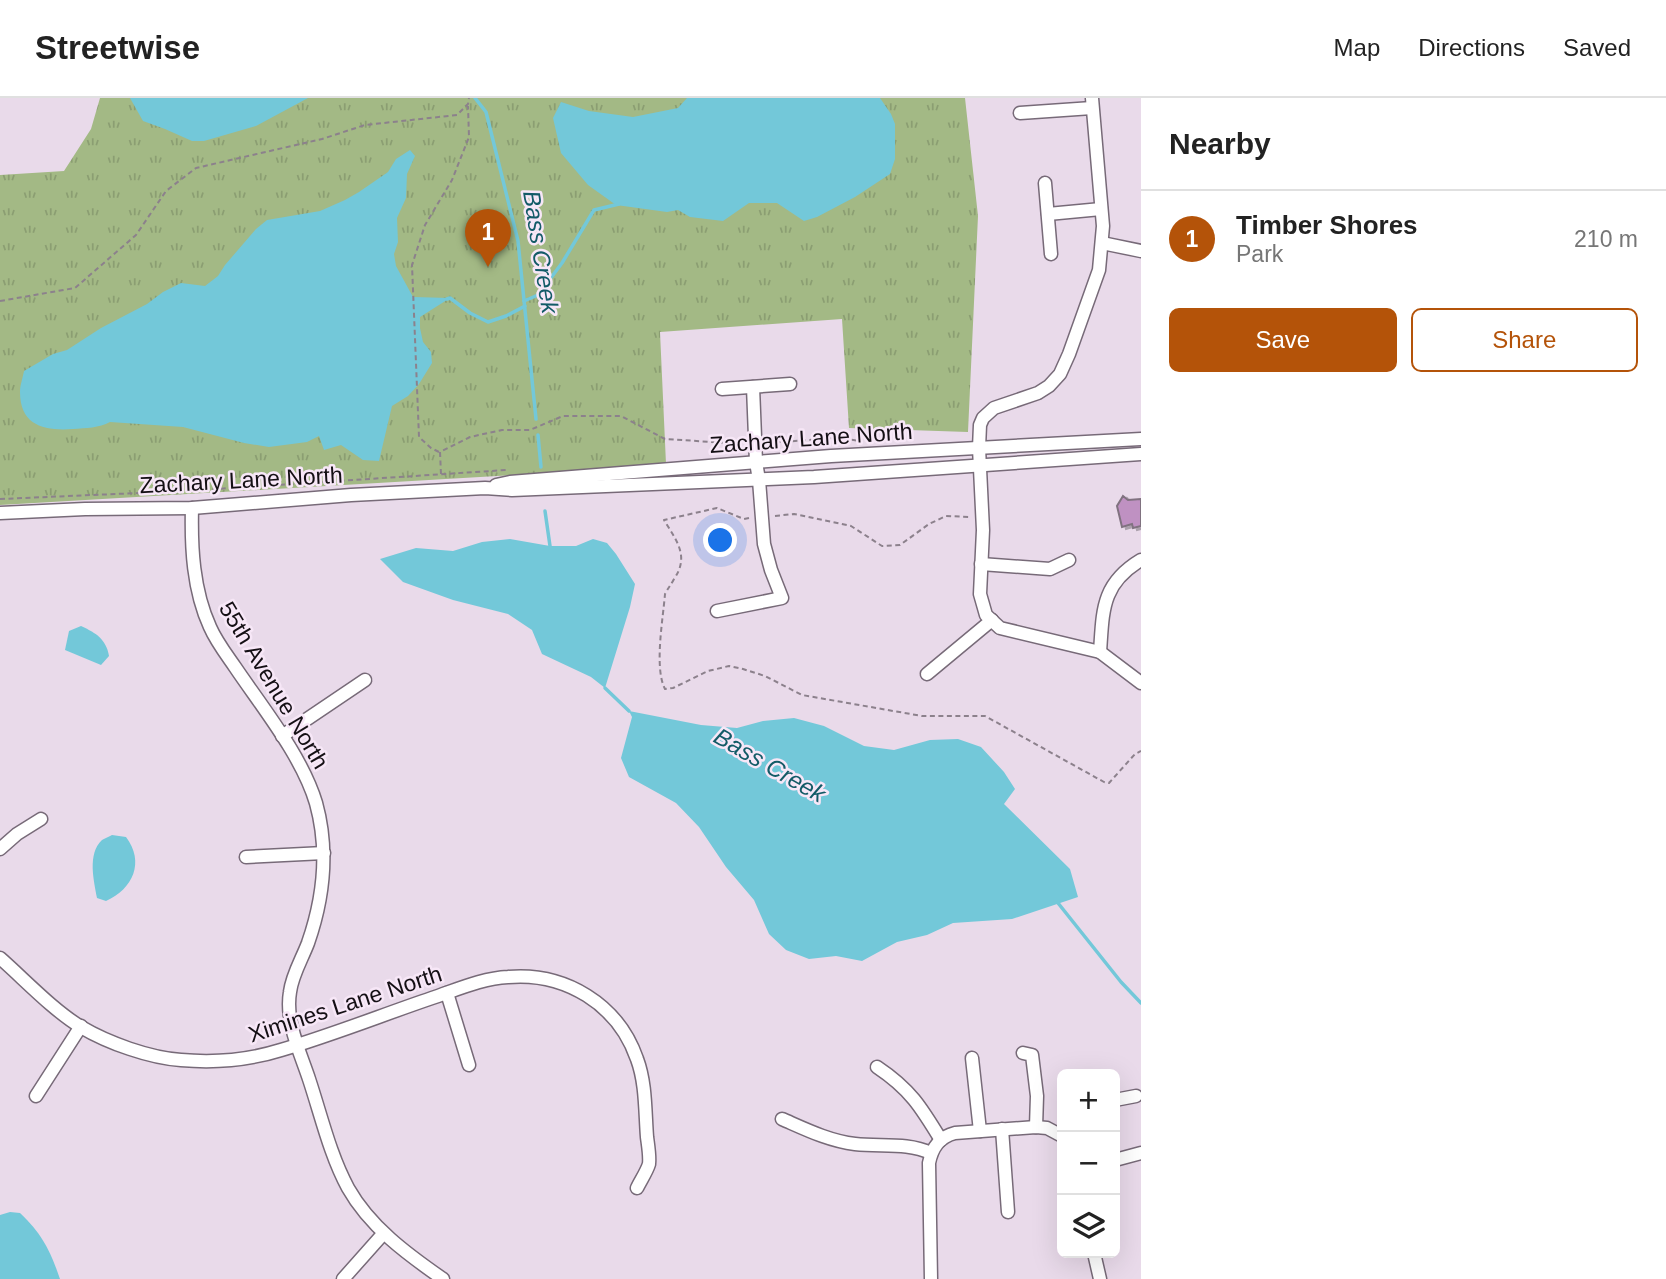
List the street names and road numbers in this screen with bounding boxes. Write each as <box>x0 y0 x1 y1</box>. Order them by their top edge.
street label: Zachary Lane North <box>709 418 913 458</box>
street label: Zachary Lane North <box>139 462 343 498</box>
street label: 55th Avenue North <box>214 597 334 773</box>
street label: Ximines Lane North <box>245 960 445 1048</box>

